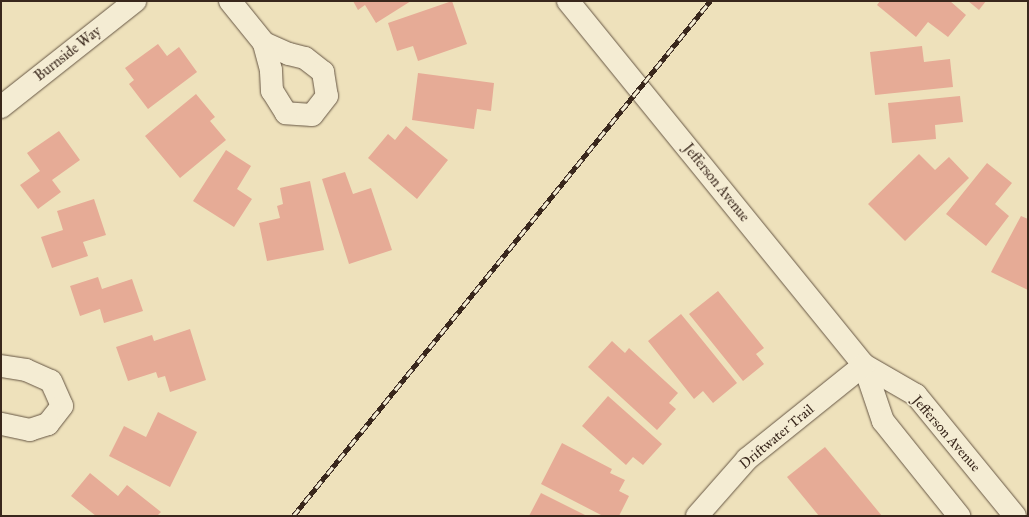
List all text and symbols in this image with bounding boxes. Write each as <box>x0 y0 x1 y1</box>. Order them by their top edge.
street label: Burnside Way <box>32 23 104 85</box>
street label: Jefferson Avenue <box>679 141 753 225</box>
street label: Jefferson Avenue <box>908 392 984 476</box>
street label: Driftwater Trail <box>736 401 818 473</box>

